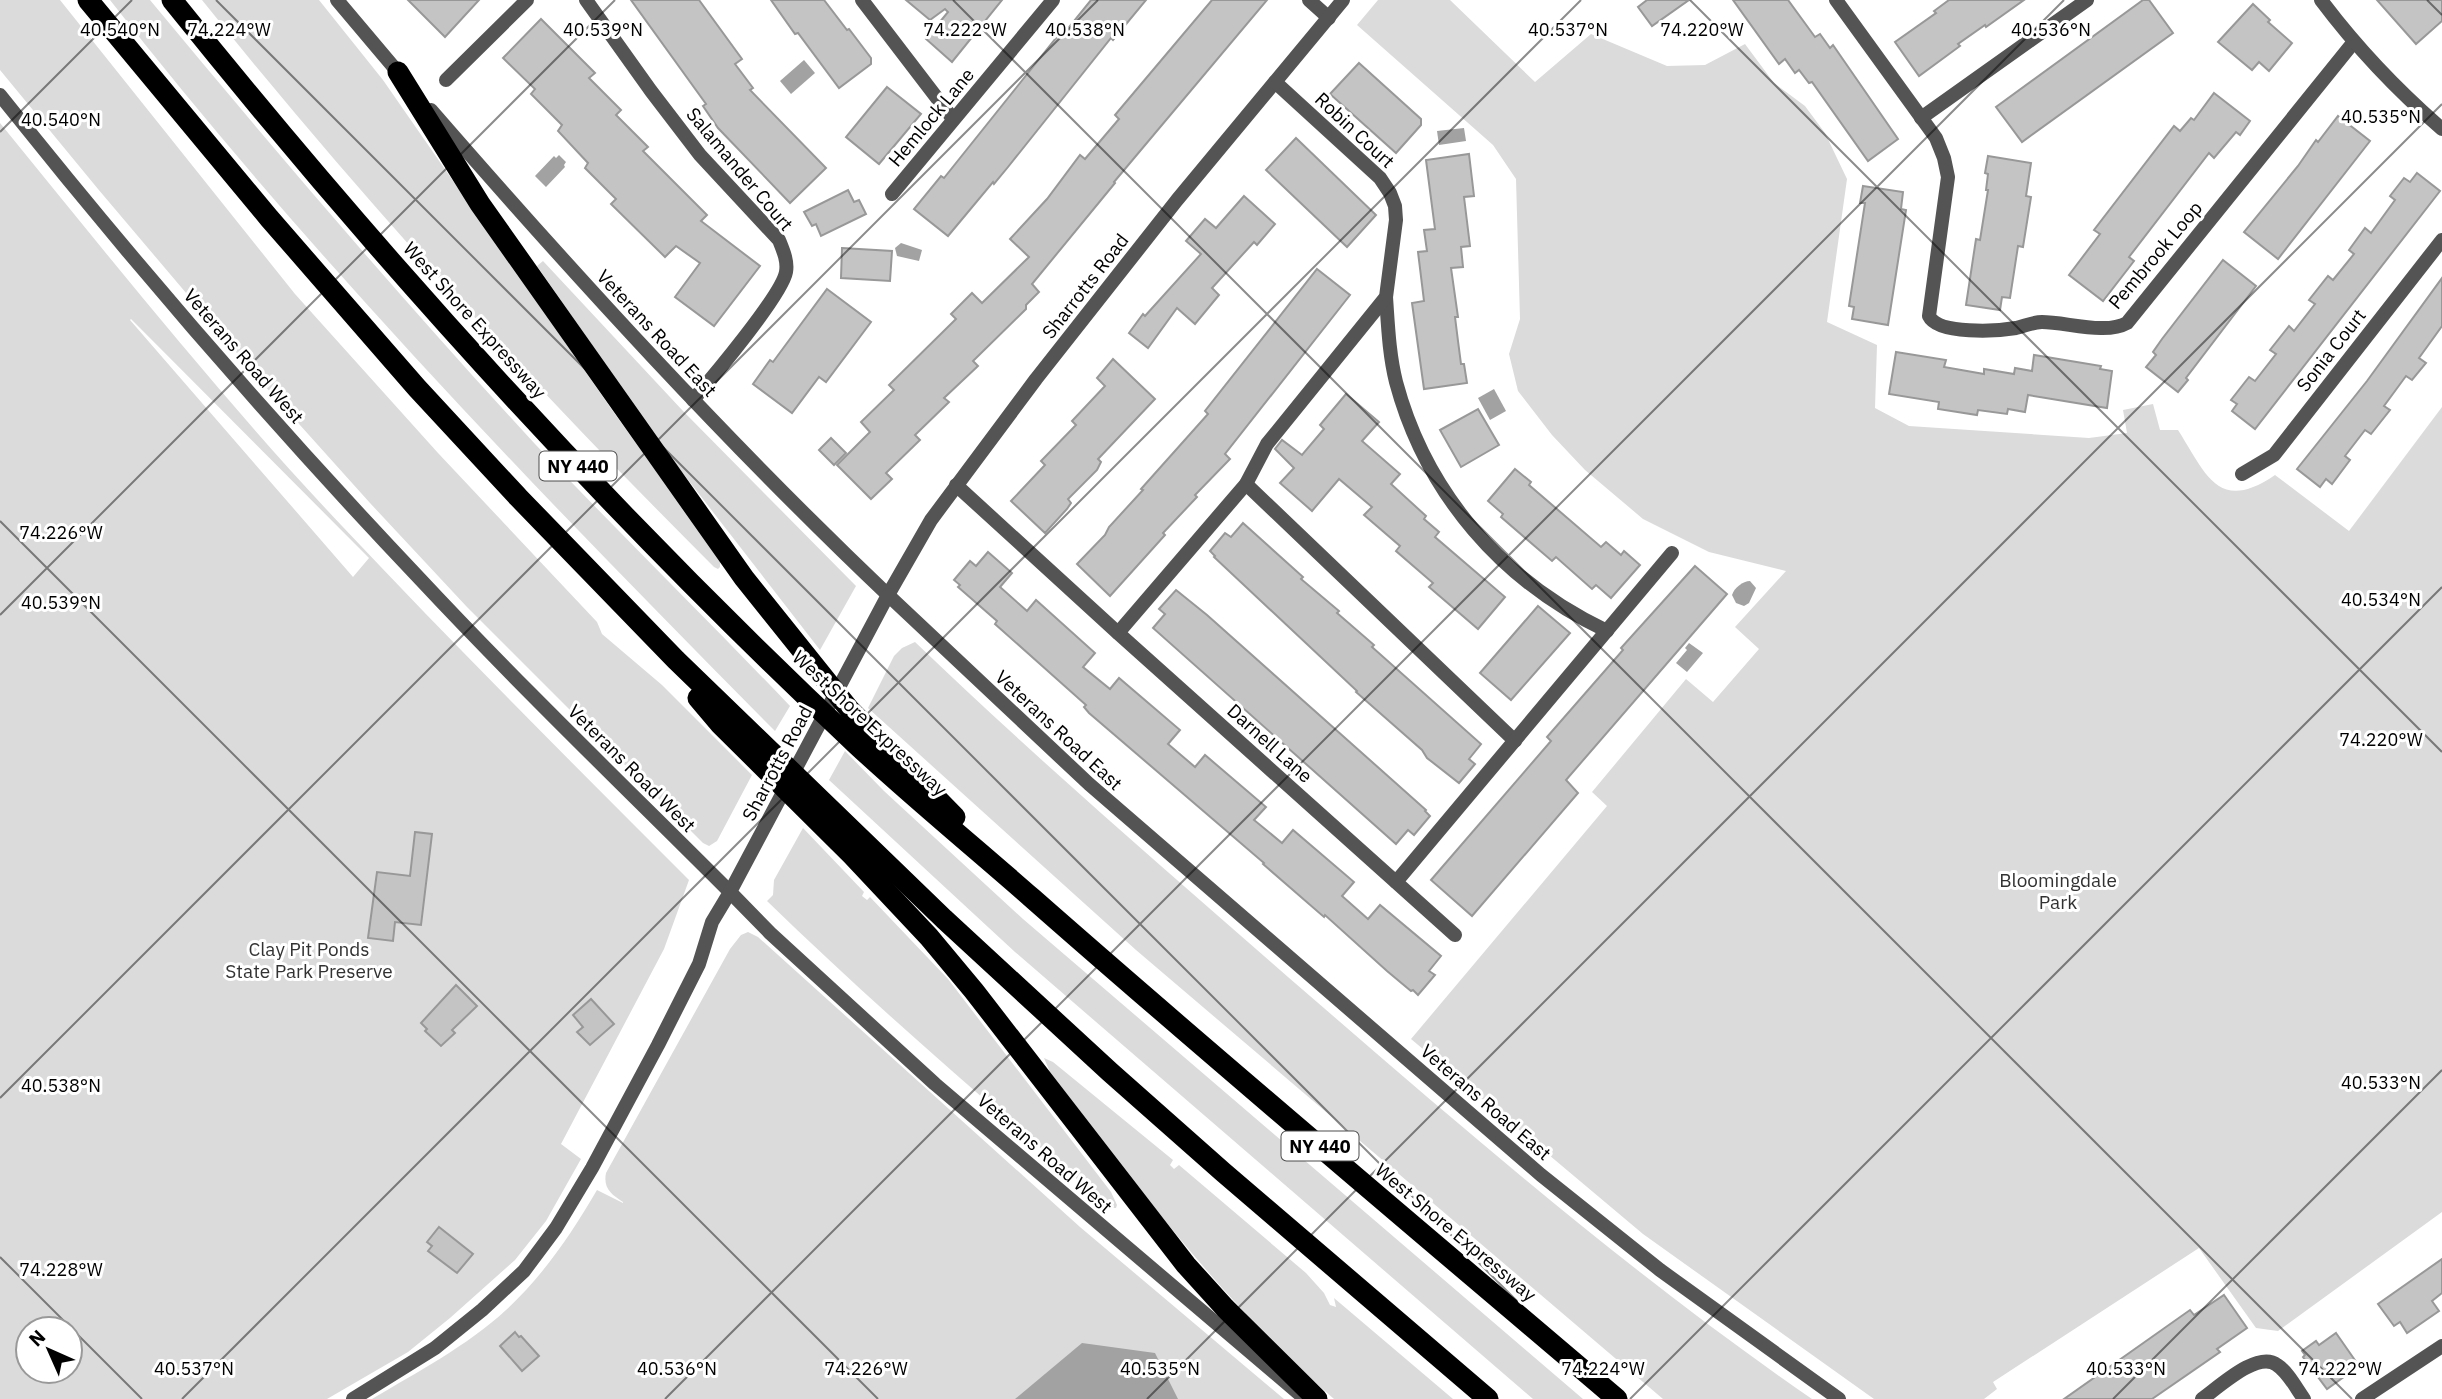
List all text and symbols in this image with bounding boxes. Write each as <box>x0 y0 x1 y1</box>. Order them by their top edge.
text: 40.540°N <box>80 18 160 41</box>
text: 74.224°W <box>187 18 271 41</box>
text: 40.539°N <box>563 18 643 41</box>
text: 74.222°W <box>923 18 1007 41</box>
text: 40.538°N <box>1045 18 1125 41</box>
text: 40.537°N <box>1528 18 1608 41</box>
text: 74.220°W <box>1660 18 1744 41</box>
text: 40.536°N <box>2011 18 2091 41</box>
street label: Hemlock Lane <box>883 63 979 171</box>
street label: Robin Court <box>1310 87 1400 173</box>
street label: Salamander Court <box>681 102 799 236</box>
text: 40.535°N <box>2341 105 2421 128</box>
text: 40.540°N <box>21 108 101 131</box>
street label: Pembrook Loop <box>2103 196 2207 314</box>
street label: Sharrotts Road <box>1036 229 1134 343</box>
street label: West Shore Expressway <box>398 237 552 404</box>
street label: Veterans Road East <box>592 264 722 402</box>
street label: Veterans Road West <box>179 284 309 428</box>
street label: Sonia Court <box>2291 304 2371 396</box>
road number: NY 440 <box>540 452 616 480</box>
text: 74.226°W <box>19 521 103 544</box>
text: 40.534°N <box>2341 588 2421 611</box>
text: 40.539°N <box>21 591 101 614</box>
street label: West Shore Expressway <box>788 645 953 801</box>
street label: Veterans Road East <box>990 665 1128 795</box>
street label: Darnell Lane <box>1222 698 1318 788</box>
street label: Veterans Road West <box>563 699 701 837</box>
street label: Sharrotts Road <box>737 701 817 825</box>
text: 74.220°W <box>2339 728 2423 751</box>
park label: Bloomingdale Park <box>1999 868 2117 914</box>
park label: Clay Pit Ponds State Park Preserve <box>225 937 393 983</box>
street label: Veterans Road East <box>1416 1039 1556 1165</box>
text: 40.533°N <box>2341 1071 2421 1094</box>
text: 40.538°N <box>21 1074 101 1097</box>
street label: Veterans Road West <box>973 1088 1117 1218</box>
road number: NY 440 <box>1282 1132 1358 1161</box>
street label: West Shore Expressway <box>1371 1158 1542 1307</box>
text: 74.228°W <box>19 1258 103 1281</box>
north arrow <box>14 1315 84 1385</box>
text: N <box>24 1325 50 1351</box>
text: 40.537°N <box>154 1357 234 1380</box>
text: 40.536°N <box>637 1357 717 1380</box>
text: 74.226°W <box>824 1357 908 1380</box>
text: 40.535°N <box>1120 1357 1200 1380</box>
text: 74.224°W <box>1561 1357 1645 1380</box>
text: 40.533°N <box>2086 1357 2166 1380</box>
text: 74.222°W <box>2298 1357 2382 1380</box>

